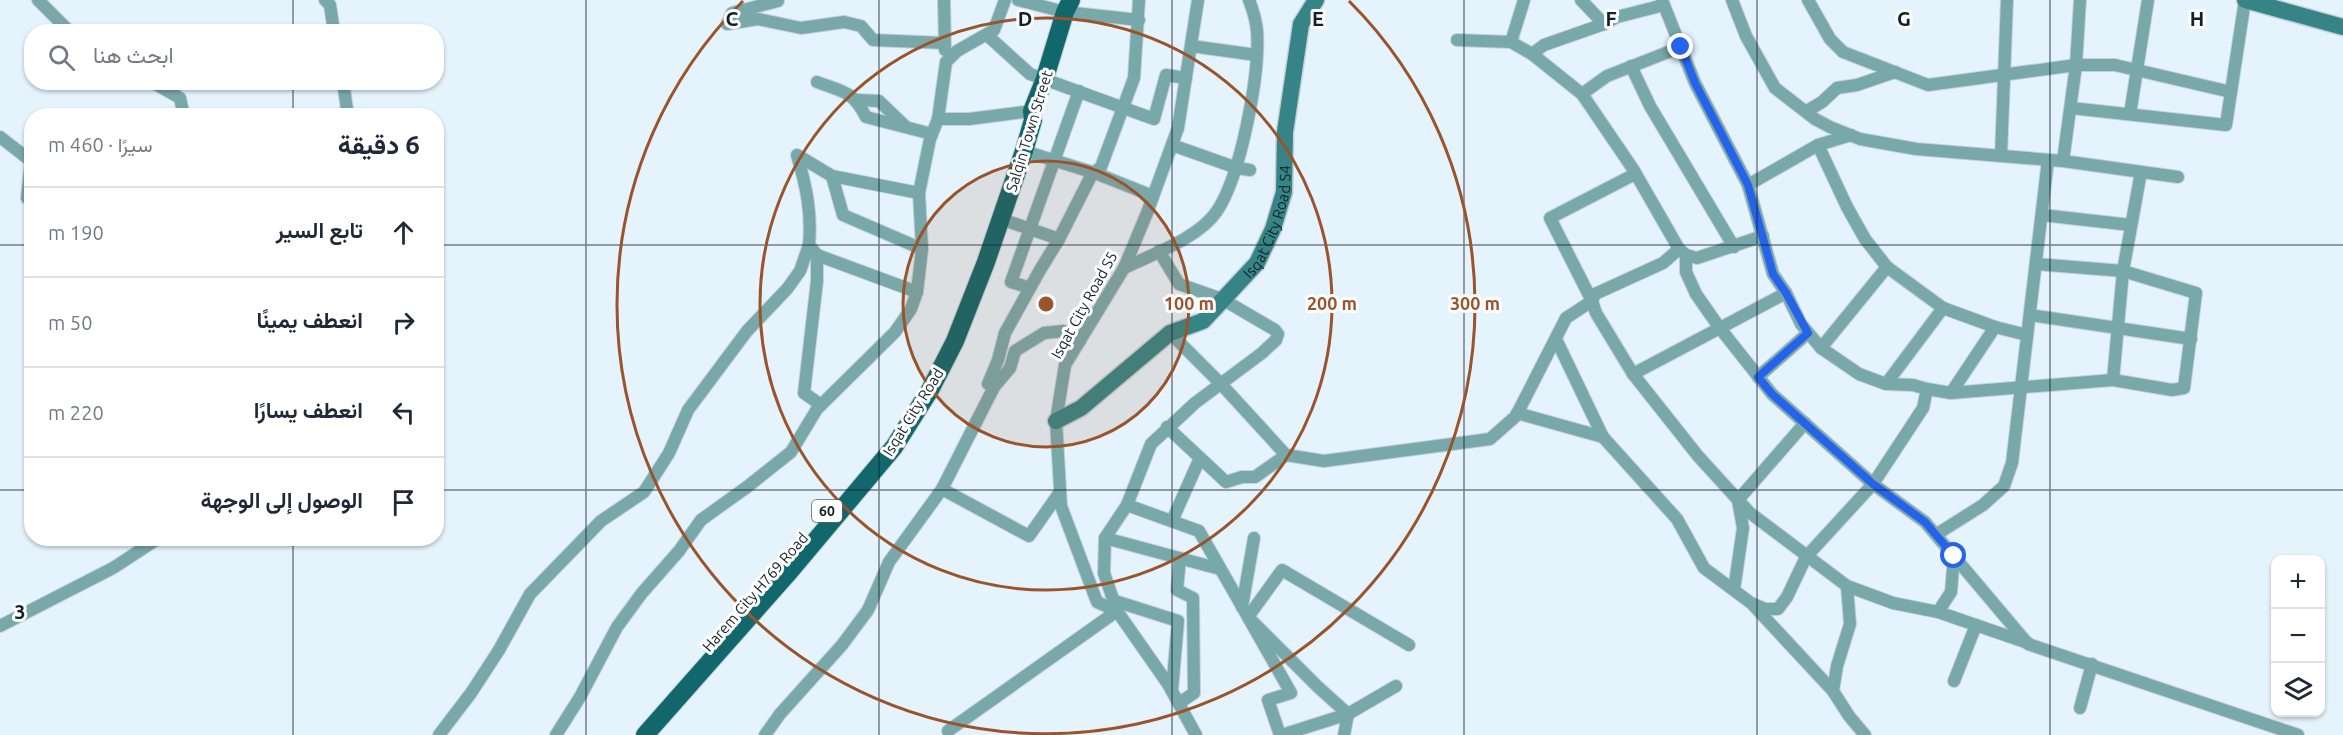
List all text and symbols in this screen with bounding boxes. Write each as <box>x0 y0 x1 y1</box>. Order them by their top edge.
text: C <box>726 7 739 30</box>
text: D <box>1018 7 1032 30</box>
text: E <box>1312 7 1324 30</box>
text: F <box>1605 7 1617 30</box>
text: G <box>1897 7 1911 30</box>
text: H <box>2190 7 2204 30</box>
search box <box>24 24 444 90</box>
route end <box>1667 33 1693 59</box>
icon: search <box>45 41 78 74</box>
text: ابحث هنا <box>93 42 174 67</box>
street label: Salqin Town Street <box>1002 68 1056 194</box>
text: 6 دقيقة <box>338 130 420 159</box>
text: سيرًا · 460 m <box>48 133 153 156</box>
street label: Isqat City Road S4 <box>1239 165 1293 281</box>
icon: ahead <box>387 216 420 249</box>
text: تابع السير <box>276 217 363 242</box>
text: 190 m <box>48 221 104 244</box>
street label: Isqat City Road S5 <box>1047 248 1121 362</box>
text: 100 m <box>1164 293 1214 313</box>
text: 200 m <box>1307 293 1357 313</box>
text: 300 m <box>1450 293 1500 313</box>
centre of rings <box>1036 294 1056 314</box>
icon: right <box>387 306 420 339</box>
text: انعطف يمينًا <box>256 307 363 332</box>
text: 50 m <box>48 311 92 334</box>
street label: Isqat City Road <box>879 365 947 459</box>
icon: left <box>387 396 420 429</box>
text: انعطف يسارًا <box>254 397 363 422</box>
text: 220 m <box>48 401 104 424</box>
icon: arrive <box>387 486 420 519</box>
text: الوصول إلى الوجهة <box>200 487 363 512</box>
road number: 60 <box>812 500 842 522</box>
street label: Harem City H769 Road <box>699 529 811 655</box>
route start <box>1940 542 1966 568</box>
map controls <box>2271 555 2325 717</box>
button: + <box>2271 555 2325 609</box>
text: 3 <box>14 600 26 623</box>
button: − <box>2271 609 2325 663</box>
button: layers <box>2271 663 2325 717</box>

